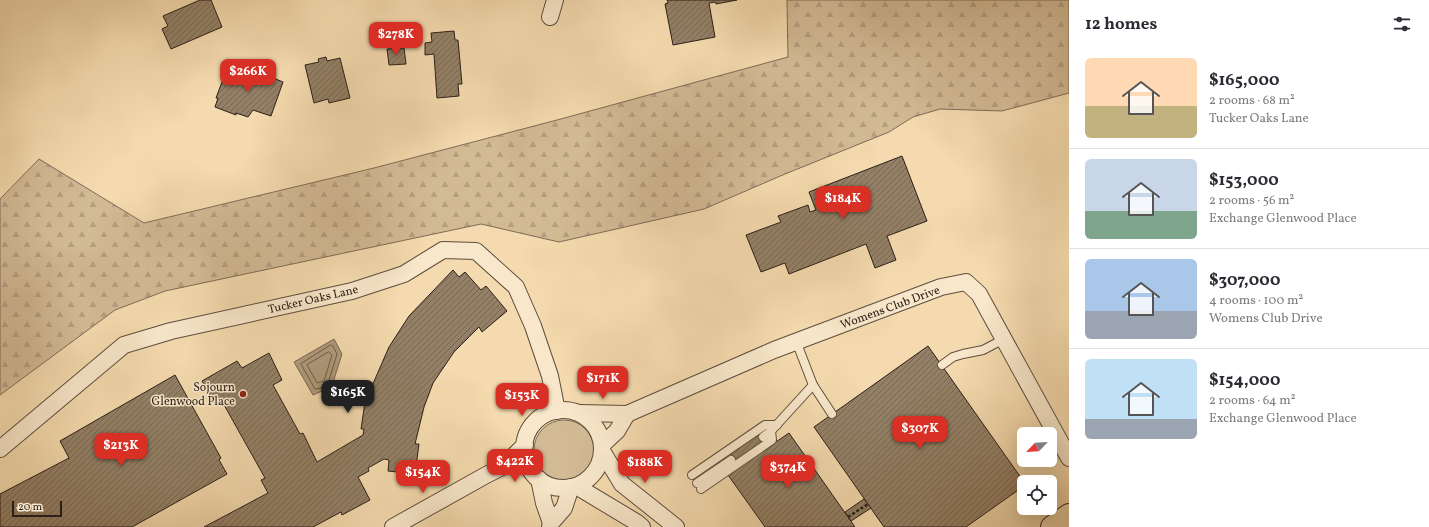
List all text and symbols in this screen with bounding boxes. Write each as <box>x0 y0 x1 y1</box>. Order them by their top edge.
text: 12 homes <box>1085 13 1157 36</box>
icon: filters <box>1391 13 1413 35</box>
pin: $278K <box>368 22 424 56</box>
text: $278K <box>378 26 414 44</box>
pin: $266K <box>220 59 276 93</box>
text: $266K <box>229 63 267 81</box>
text: $165,000 <box>1209 69 1279 92</box>
icon: home <box>1117 74 1165 122</box>
text: 2 rooms · 68 m² <box>1209 92 1295 110</box>
text: Tucker Oaks Lane <box>1209 110 1309 128</box>
text: $153,000 <box>1209 169 1279 192</box>
icon: home <box>1117 175 1165 223</box>
pin: $184K <box>815 186 871 220</box>
text: $184K <box>825 190 861 208</box>
text: 2 rooms · 56 m² <box>1209 192 1294 210</box>
text: Exchange Glenwood Place <box>1209 210 1357 228</box>
text: $307,000 <box>1209 269 1280 292</box>
icon: home <box>1117 275 1165 323</box>
street label: Tucker Oaks Lane <box>267 282 360 318</box>
street label: Womens Club Drive <box>838 282 943 333</box>
text: 4 rooms · 100 m² <box>1209 292 1303 310</box>
text: Womens Club Drive <box>1209 310 1323 328</box>
pin: $171K <box>575 366 631 400</box>
text: $154,000 <box>1209 369 1280 392</box>
text: $171K <box>586 370 620 388</box>
icon: home <box>1117 375 1165 423</box>
place label: Sojourn Glenwood Place <box>152 380 235 410</box>
pin: $165K <box>320 380 376 414</box>
pin: $153K <box>494 383 550 417</box>
text: $165K <box>330 384 366 402</box>
text: $153K <box>505 387 539 405</box>
marker: Sojourn Glenwood Place <box>238 389 248 399</box>
text: 2 rooms · 64 m² <box>1209 392 1296 410</box>
text: Exchange Glenwood Place <box>1209 410 1357 428</box>
pin: $307K <box>892 416 948 450</box>
text: $307K <box>901 420 939 438</box>
north arrow <box>1017 427 1057 467</box>
map controls <box>1017 427 1057 515</box>
pin: $213K <box>93 433 149 467</box>
text: $213K <box>103 437 139 455</box>
pin: $422K <box>487 449 543 483</box>
pin: $188K <box>617 450 673 484</box>
text: $422K <box>496 453 534 471</box>
text: $188K <box>627 454 663 472</box>
pin: $374K <box>760 455 816 489</box>
text: $374K <box>770 459 806 477</box>
pin: $154K <box>395 460 451 494</box>
text: $154K <box>405 464 441 482</box>
button: locate <box>1017 475 1057 515</box>
scale bar <box>12 499 62 518</box>
text: 20 m <box>18 500 42 515</box>

